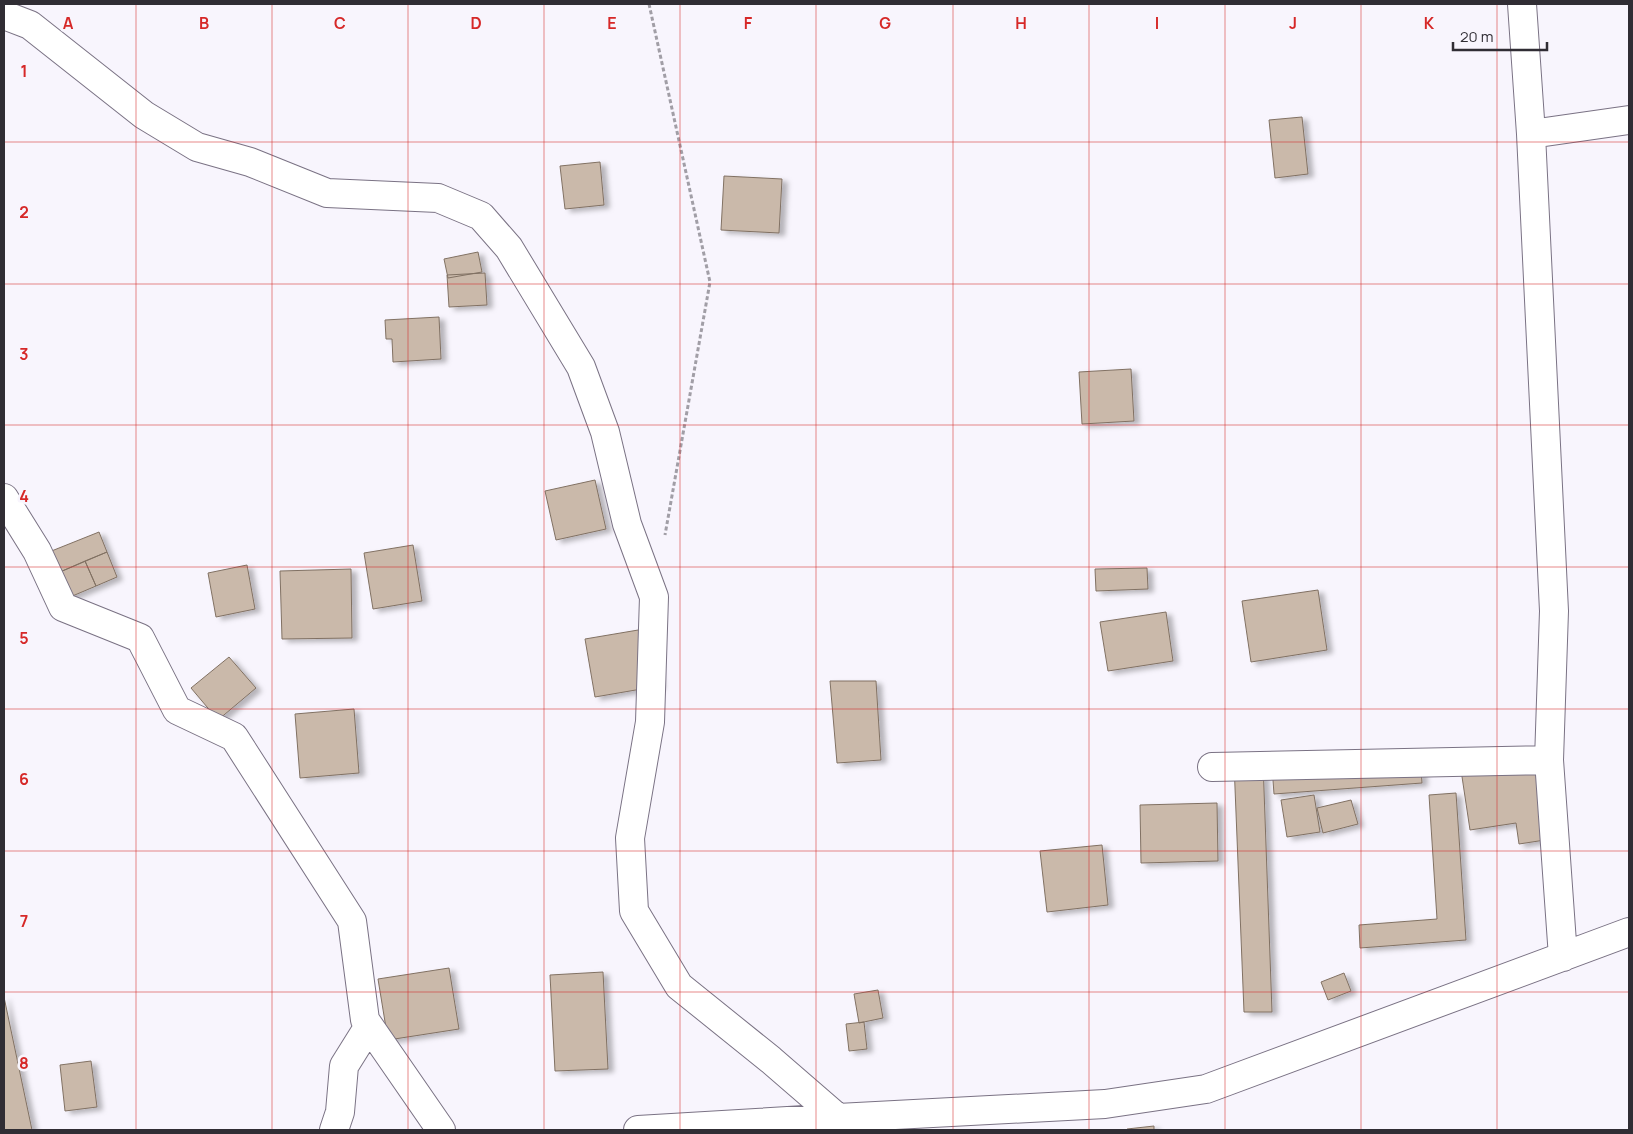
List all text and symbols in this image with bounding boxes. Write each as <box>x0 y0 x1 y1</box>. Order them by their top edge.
text: A <box>63 12 74 34</box>
text: B <box>199 12 209 34</box>
text: C <box>334 12 346 34</box>
text: D <box>470 12 482 34</box>
text: E <box>607 12 617 34</box>
text: F <box>744 12 753 34</box>
text: G <box>879 12 891 34</box>
text: H <box>1015 12 1027 34</box>
text: I <box>1155 12 1159 34</box>
text: J <box>1289 12 1297 34</box>
text: K <box>1424 12 1435 34</box>
scale bar <box>1453 20 1547 52</box>
text: 20 m <box>1460 26 1493 47</box>
text: 1 <box>20 60 28 82</box>
text: 2 <box>19 201 29 223</box>
text: 3 <box>19 343 29 365</box>
text: 4 <box>19 485 29 507</box>
text: 5 <box>19 627 29 649</box>
text: 6 <box>19 768 29 790</box>
text: 7 <box>20 910 28 932</box>
text: 8 <box>19 1052 29 1074</box>

